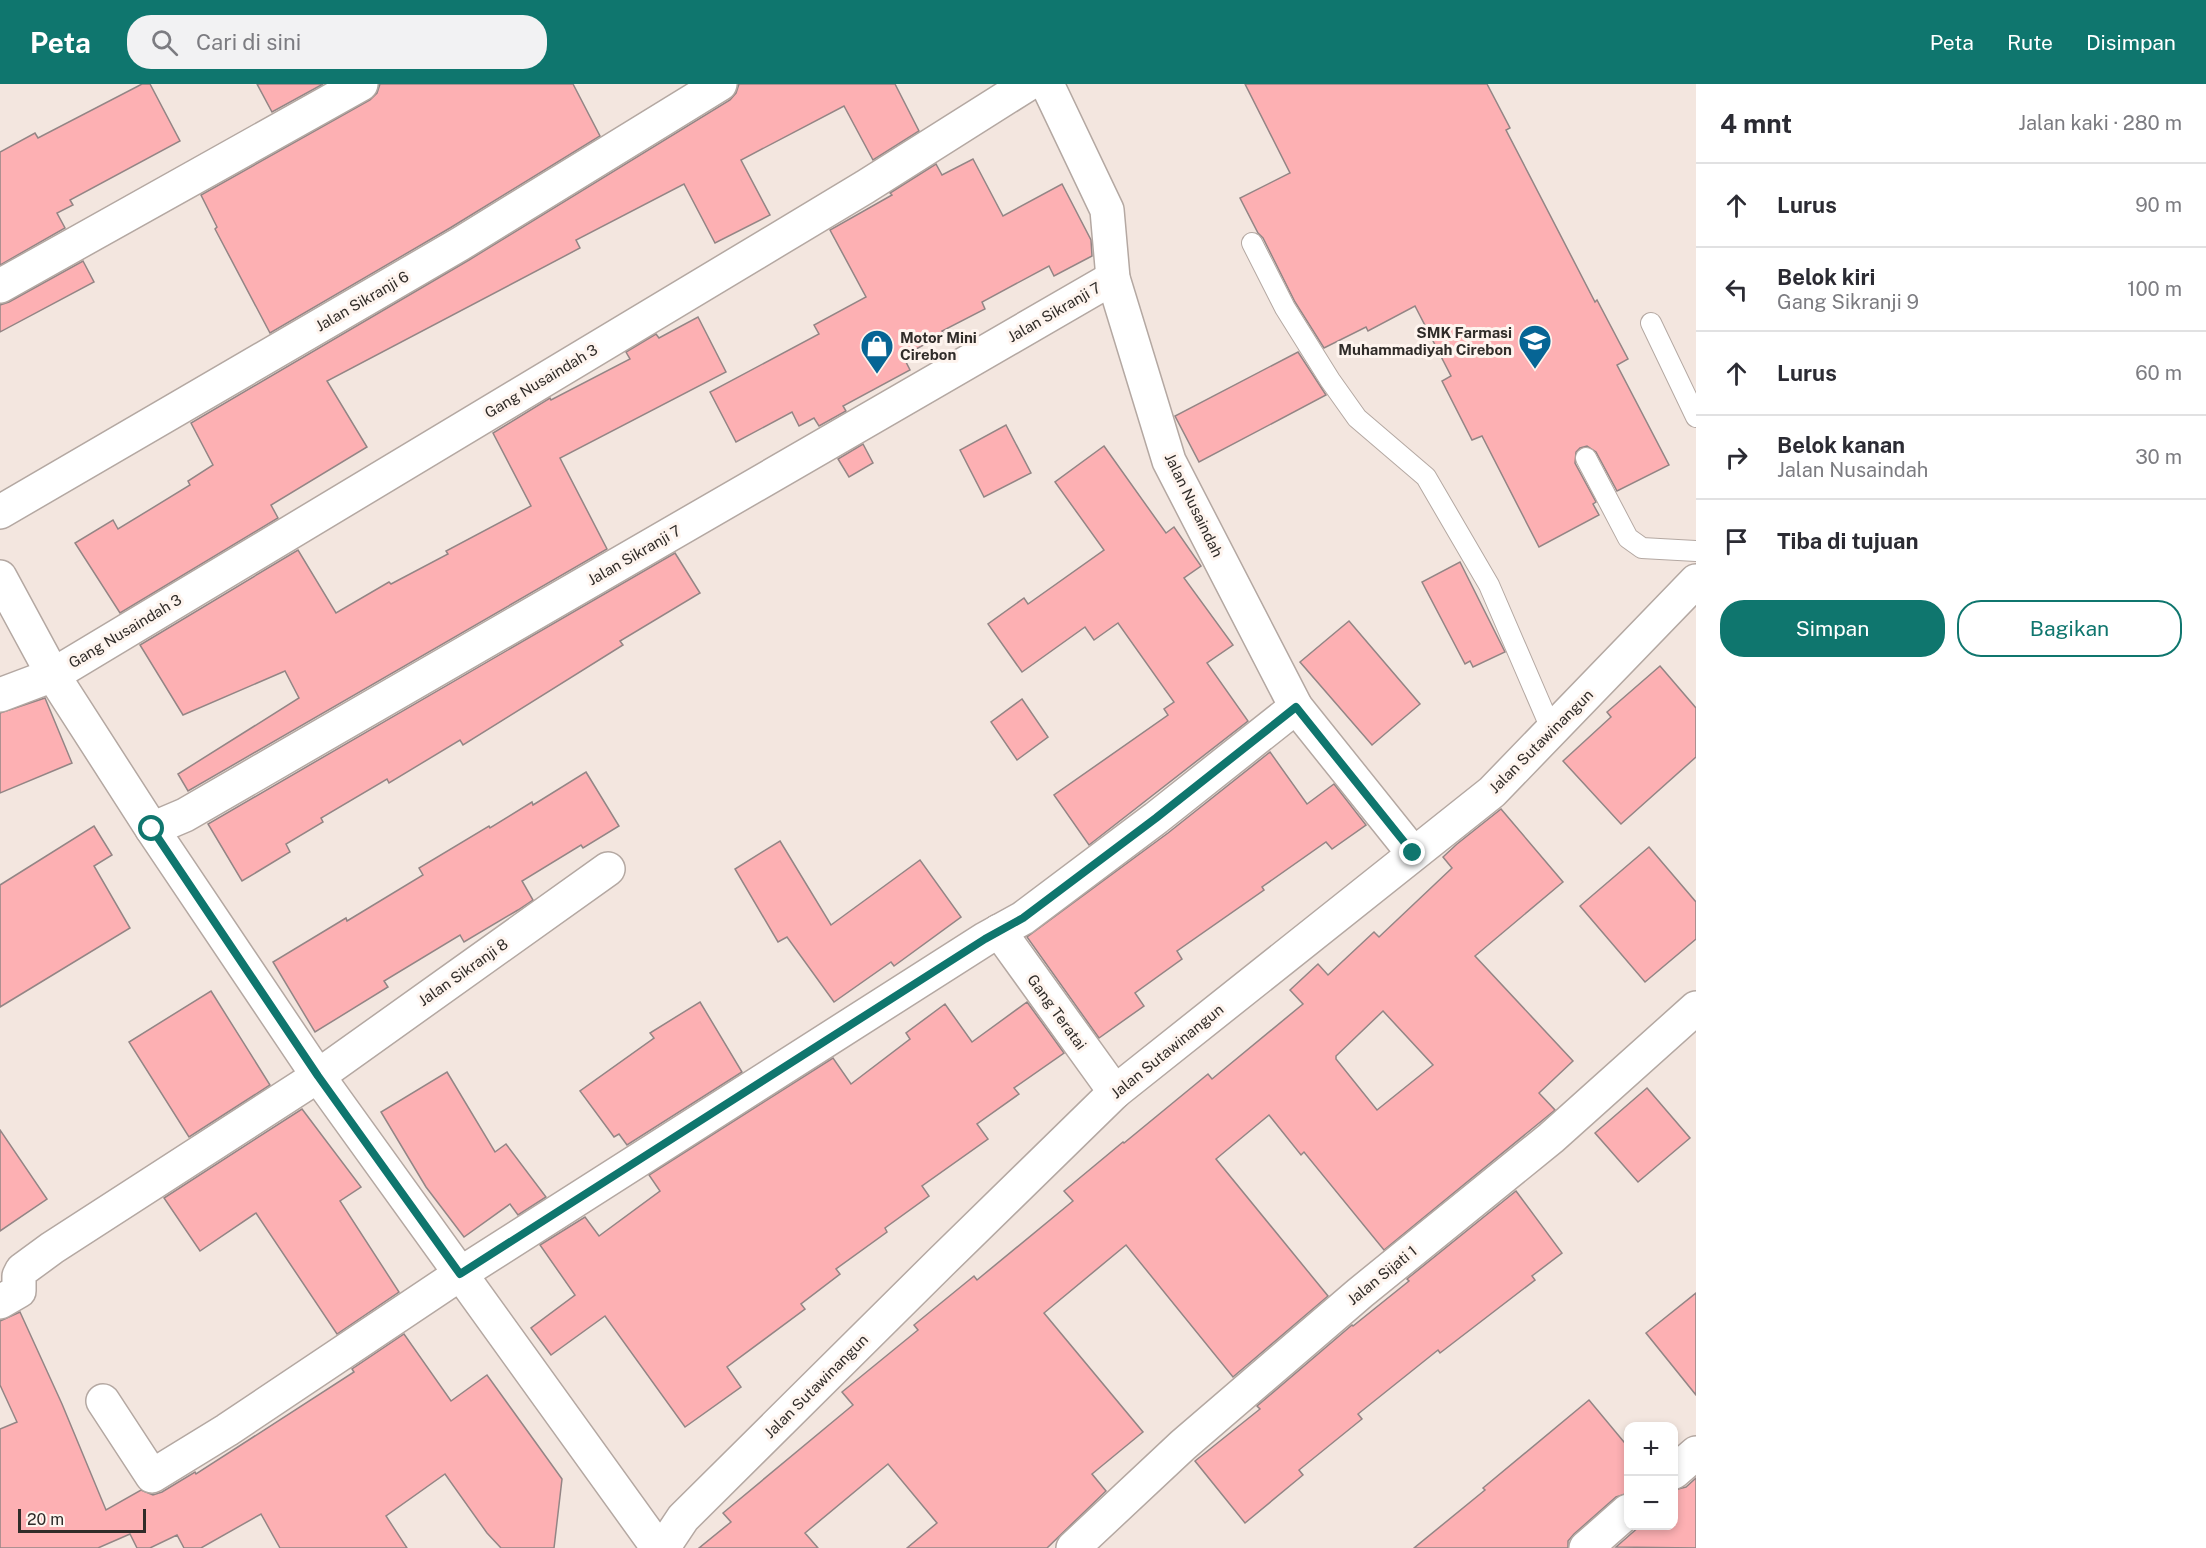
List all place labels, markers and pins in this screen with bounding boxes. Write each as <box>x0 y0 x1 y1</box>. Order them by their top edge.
school or university icon: SMK Farmasi Muhammadiyah Cirebon <box>1517 323 1553 370</box>
place label: SMK Farmasi Muhammadiyah Cirebon <box>1338 324 1512 358</box>
shop icon: Motor Mini Cirebon <box>859 328 895 375</box>
place label: Motor Mini Cirebon <box>900 329 977 363</box>

